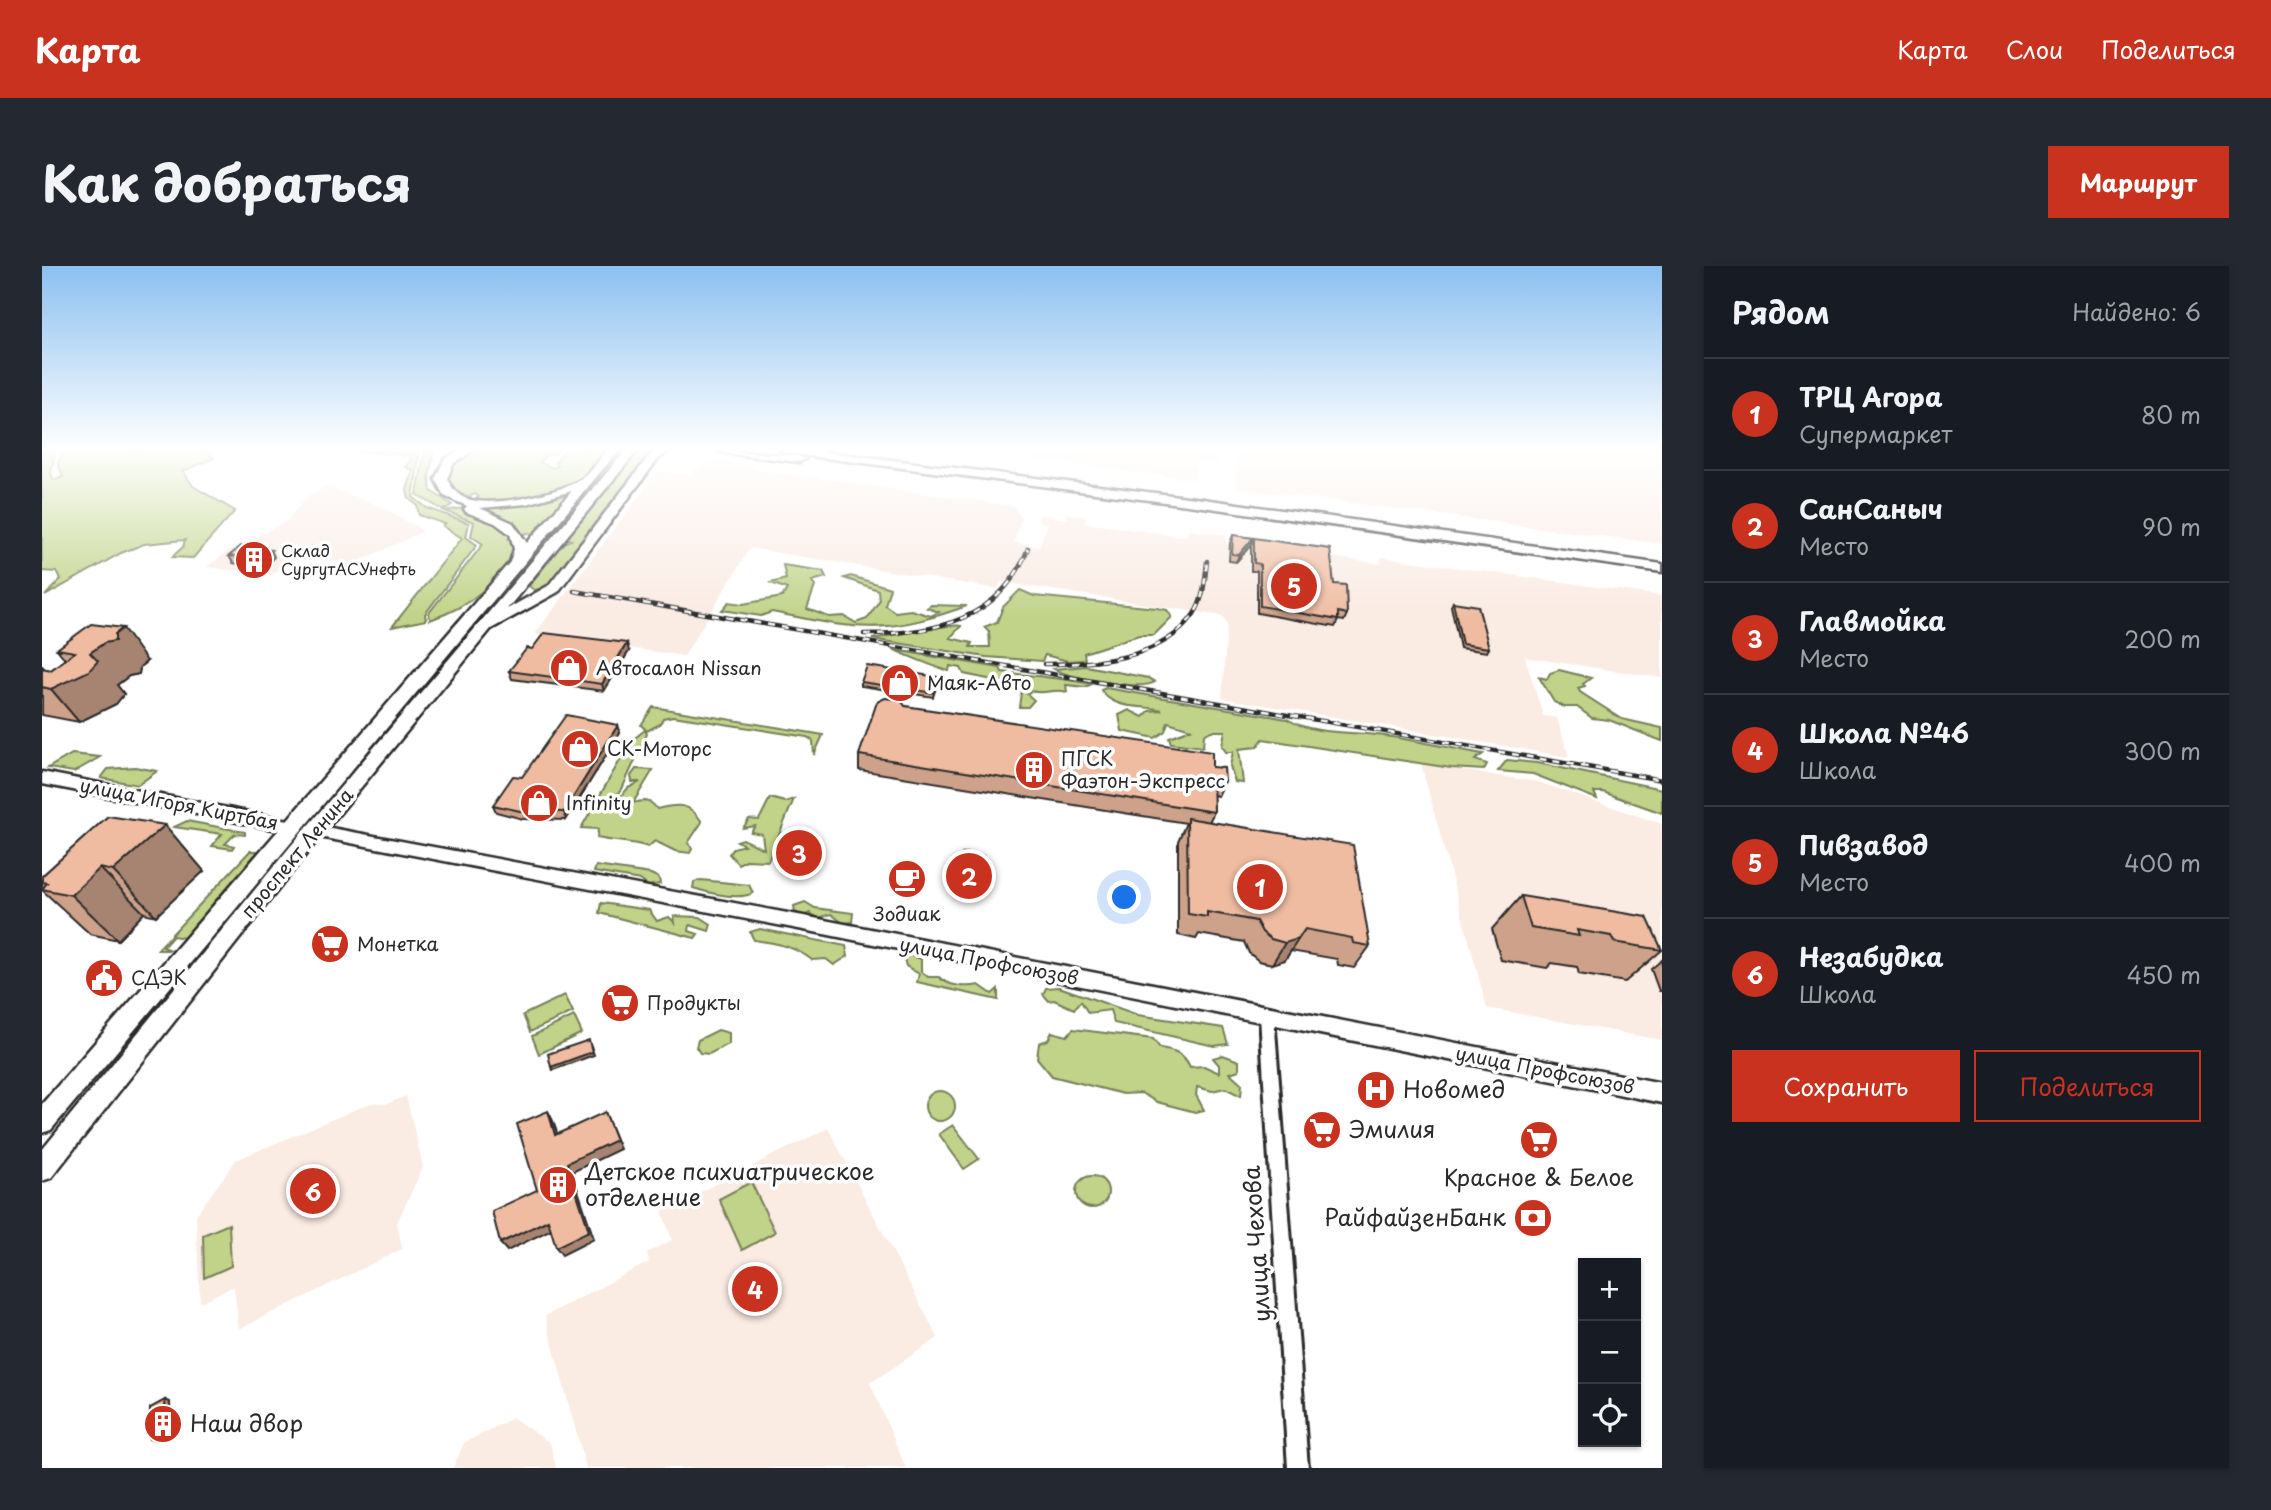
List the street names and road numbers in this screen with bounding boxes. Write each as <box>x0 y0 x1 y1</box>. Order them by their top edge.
street label: улица Игоря Киртбая <box>78 770 281 836</box>
street label: проспект Ленина <box>234 781 359 923</box>
street label: улица Профсоюзов <box>897 929 1081 991</box>
street label: улица Профсоюзов <box>1453 1038 1637 1100</box>
street label: улица Чехова <box>1233 1164 1278 1323</box>

